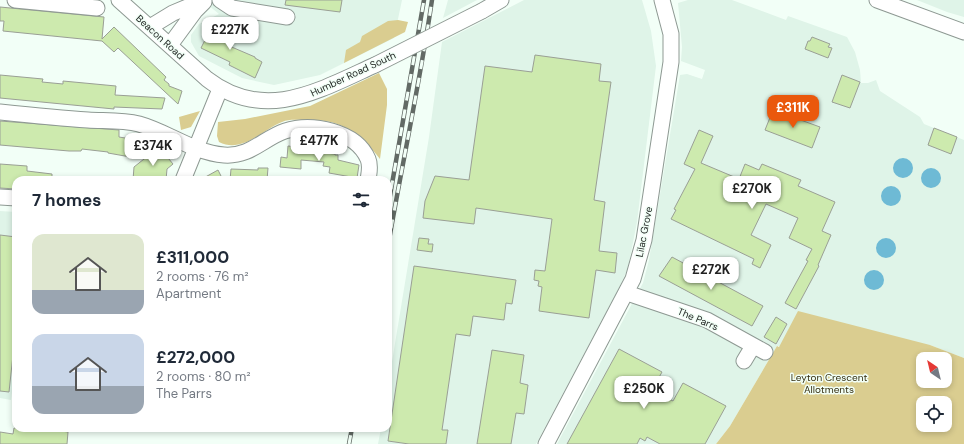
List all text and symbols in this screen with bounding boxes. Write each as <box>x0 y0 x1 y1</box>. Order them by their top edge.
street label: Beacon Road <box>133 12 187 62</box>
pin: £227K <box>202 17 258 51</box>
text: £227K <box>211 21 249 38</box>
street label: Humber Road South <box>308 48 398 100</box>
pin: £311K <box>765 95 821 129</box>
text: £311K <box>776 99 810 116</box>
pin: £477K <box>291 128 347 162</box>
text: £477K <box>299 132 339 149</box>
pin: £374K <box>125 133 181 167</box>
text: £374K <box>133 137 173 154</box>
pin: £270K <box>724 176 780 210</box>
text: £270K <box>732 180 772 197</box>
text: 7 homes <box>32 189 101 211</box>
icon: filters <box>350 189 372 211</box>
street label: Lilac Grove <box>633 205 655 258</box>
text: £311,000 <box>156 246 229 268</box>
icon: home <box>64 250 112 298</box>
pin: £272K <box>683 257 739 291</box>
text: £272K <box>692 261 730 278</box>
text: 2 rooms · 76 m² <box>156 268 249 285</box>
text: Apartment <box>156 285 221 302</box>
street label: The Parrs <box>676 305 720 333</box>
text: £272,000 <box>156 346 235 368</box>
icon: home <box>64 350 112 398</box>
north arrow <box>916 352 952 388</box>
map controls <box>916 352 952 432</box>
text: 2 rooms · 80 m² <box>156 368 251 385</box>
park label: Leyton Crescent Allotments <box>791 371 867 396</box>
pin: £250K <box>616 376 672 410</box>
text: £250K <box>623 380 665 397</box>
text: The Parrs <box>156 385 212 402</box>
button: locate <box>916 396 952 432</box>

